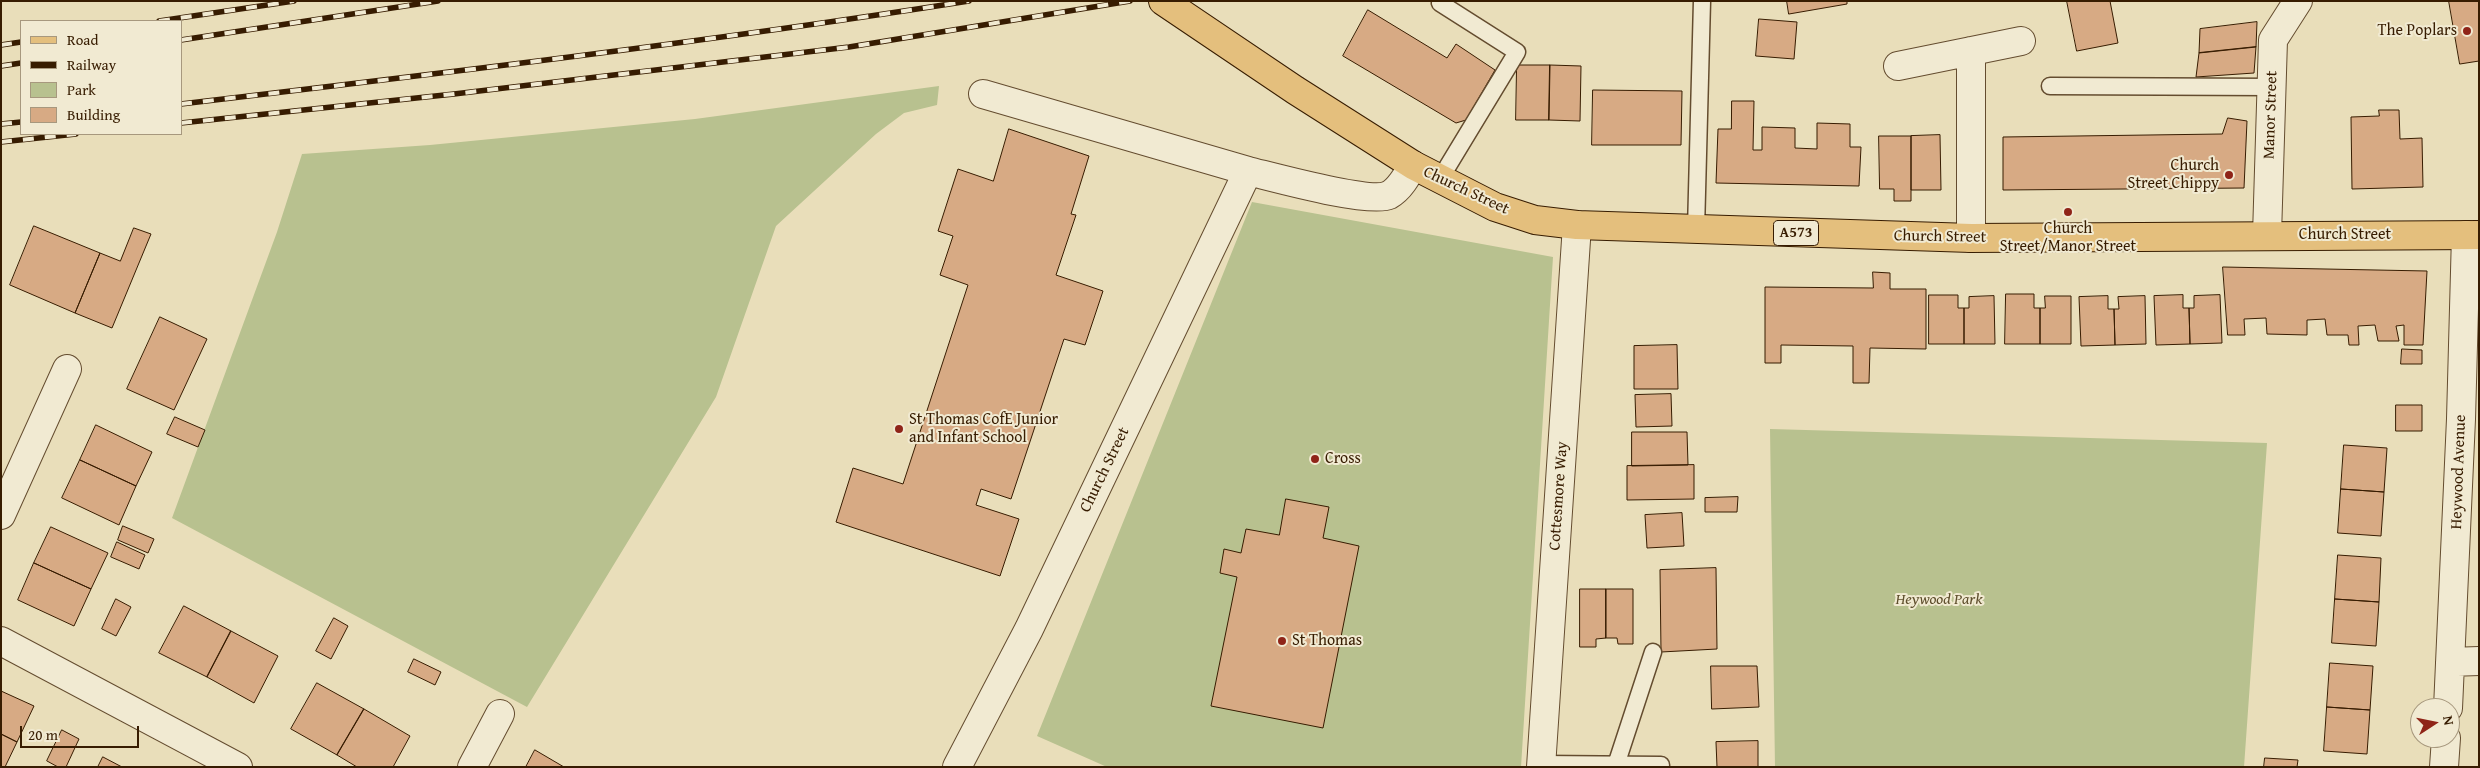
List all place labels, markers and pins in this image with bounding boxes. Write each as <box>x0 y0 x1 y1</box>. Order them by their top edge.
place label: The Poplars <box>2378 21 2457 41</box>
marker: The Poplars <box>2461 25 2473 37</box>
place label: Church Street Chippy <box>2128 156 2219 194</box>
marker: Church Street Chippy <box>2223 169 2235 181</box>
marker: Church Street/Manor Street <box>2062 206 2074 218</box>
place label: Church Street/Manor Street <box>2000 219 2136 257</box>
place label: St Thomas CofE Junior and Infant School <box>909 410 1058 448</box>
marker: St Thomas CofE Junior and Infant School <box>893 423 905 435</box>
place label: Cross <box>1325 449 1361 469</box>
marker: Cross <box>1309 453 1321 465</box>
place label: St Thomas <box>1292 631 1362 651</box>
marker: St Thomas <box>1276 635 1288 647</box>

